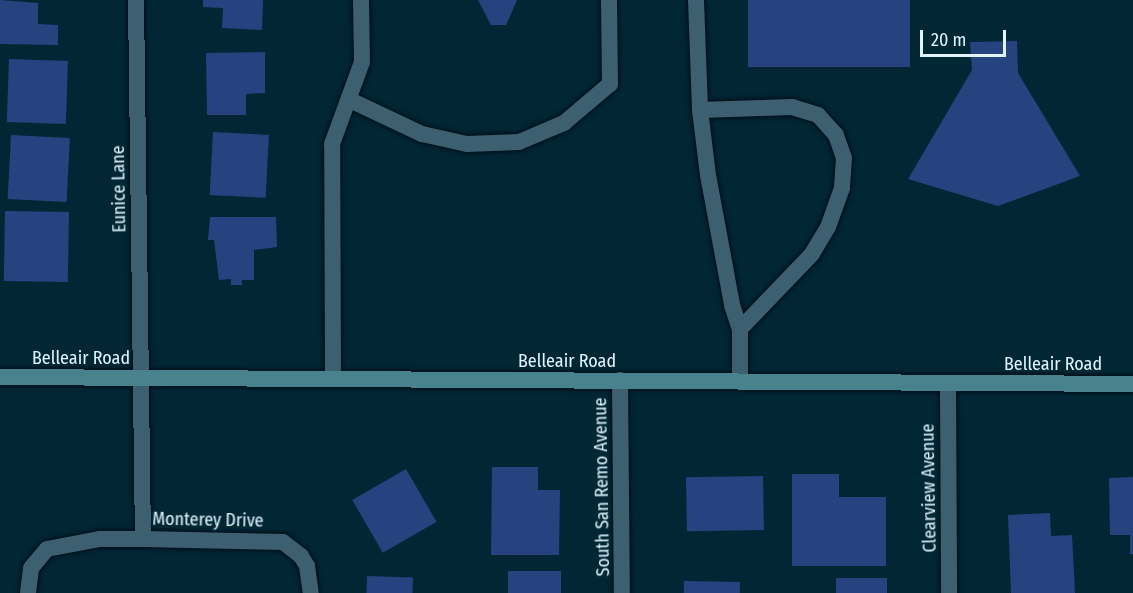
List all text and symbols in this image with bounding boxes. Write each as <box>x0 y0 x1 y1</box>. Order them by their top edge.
scale bar <box>923 18 1008 56</box>
text: 20 m <box>931 29 966 51</box>
street label: Eunice Lane <box>107 145 131 233</box>
street label: Belleair Road <box>32 347 130 369</box>
street label: Belleair Road <box>518 350 616 372</box>
street label: Belleair Road <box>1004 353 1102 375</box>
street label: South San Remo Avenue <box>590 397 614 577</box>
street label: Clearview Avenue <box>917 423 941 553</box>
street label: Monterey Drive <box>152 508 264 532</box>

